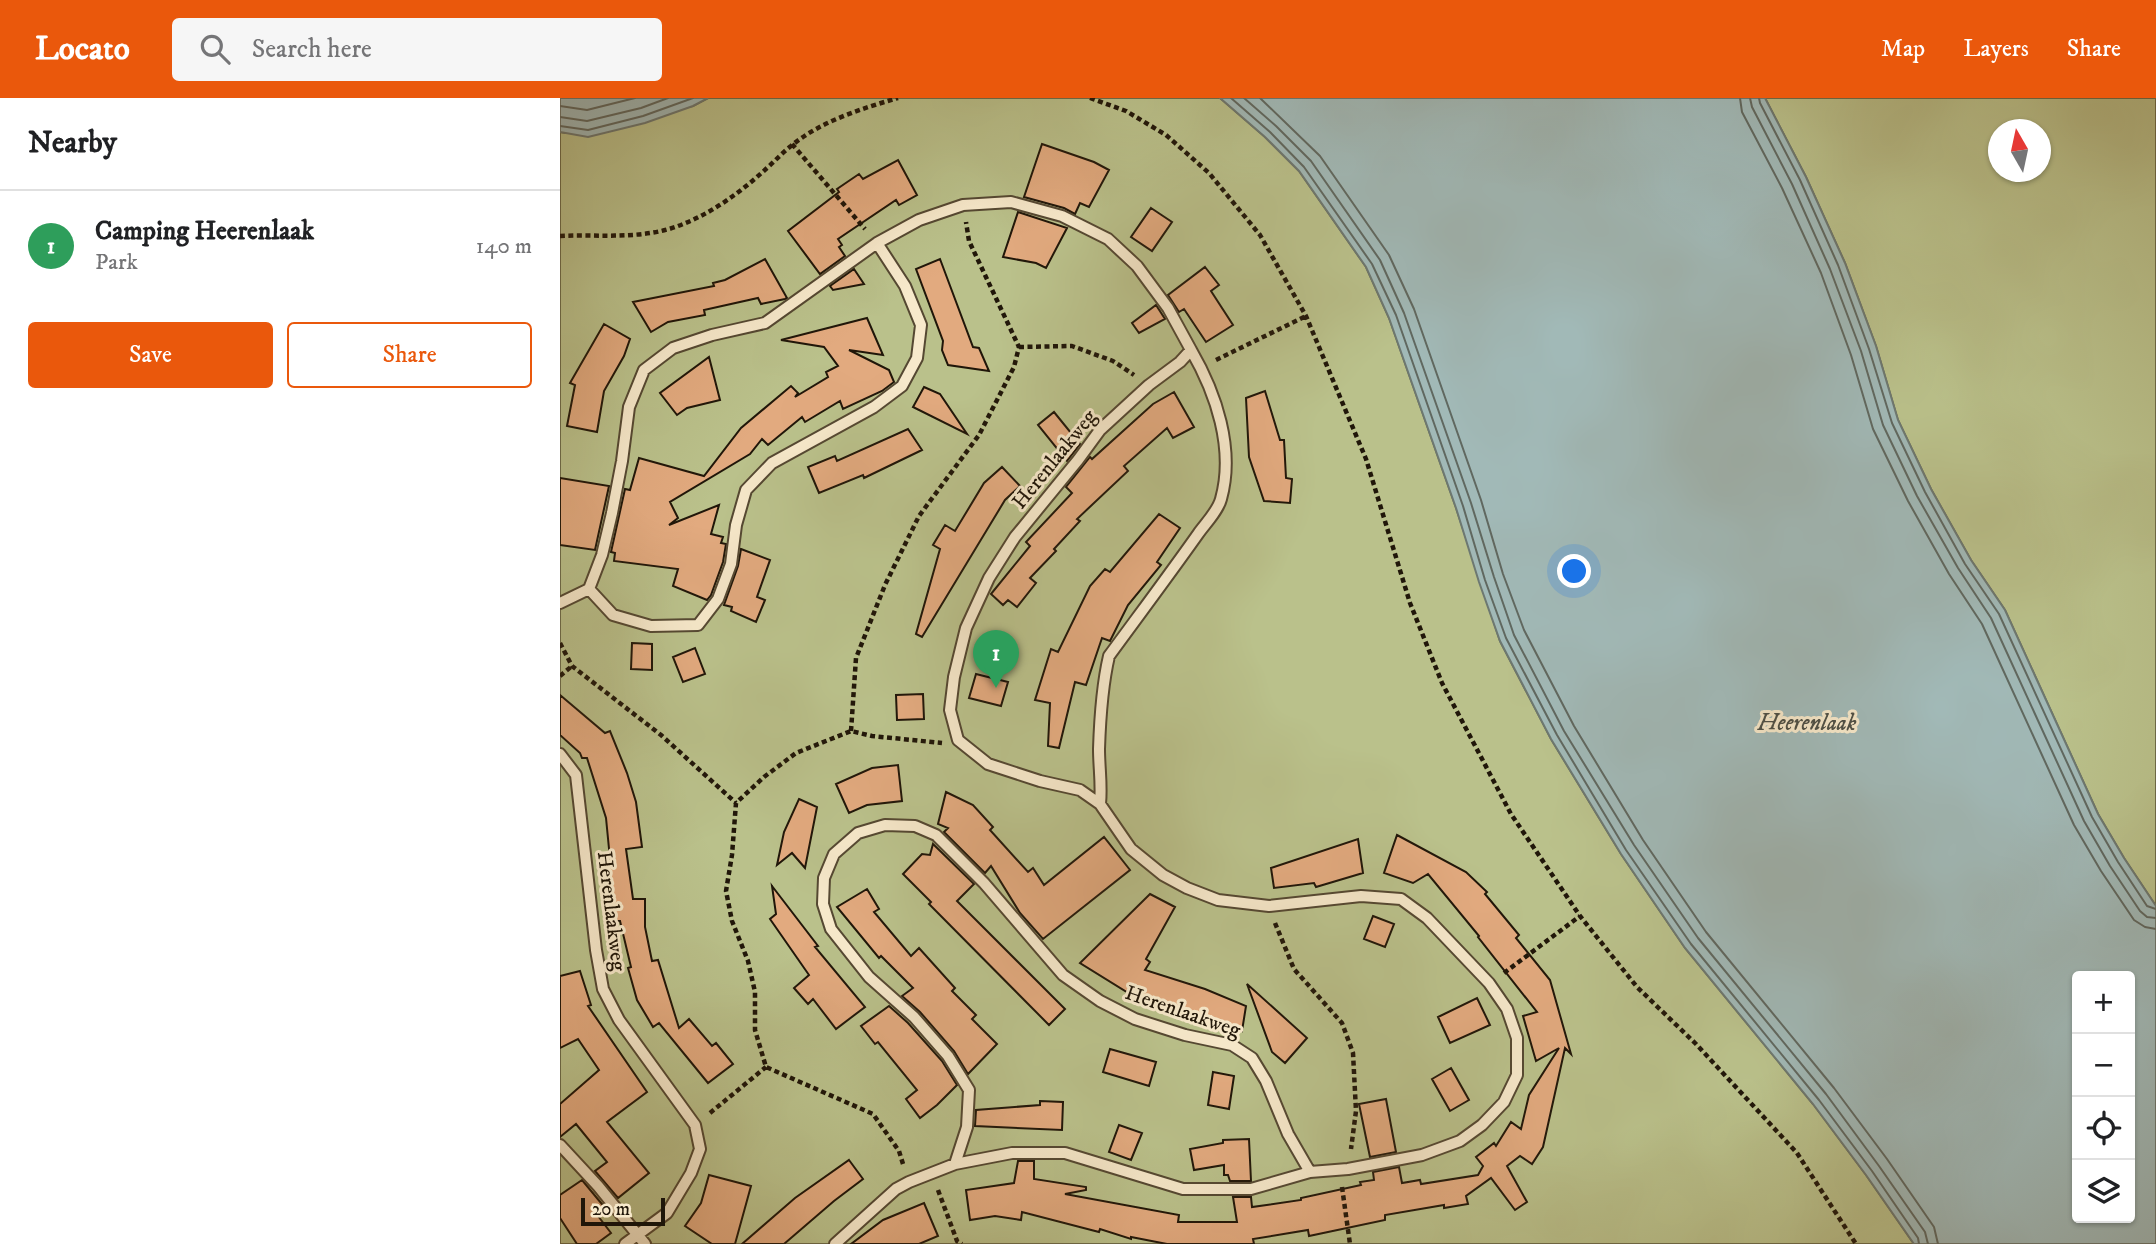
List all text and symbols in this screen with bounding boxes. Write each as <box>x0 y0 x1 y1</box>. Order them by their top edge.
search box <box>172 18 662 81</box>
text: Locato <box>35 29 130 70</box>
icon: search <box>196 30 234 68</box>
text: Search here <box>252 33 372 66</box>
text: Map <box>1881 34 1925 64</box>
text: Layers <box>1963 34 2029 64</box>
text: Share <box>2067 34 2121 64</box>
north arrow <box>1988 119 2051 182</box>
text: Nearby <box>28 125 117 162</box>
text: Camping Heerenlaak <box>95 215 314 248</box>
text: 1 <box>47 232 55 261</box>
text: 140 m <box>476 232 532 261</box>
text: Park <box>95 248 138 277</box>
button: Save <box>28 322 273 388</box>
button: Share <box>287 322 532 388</box>
street label: Herenlaakweg <box>1007 404 1103 515</box>
your location <box>1557 554 1591 588</box>
pin: 1 <box>973 630 1019 688</box>
water label: Heerenlaak <box>1757 709 1857 738</box>
street label: Herenlaakweg <box>591 850 631 973</box>
map controls <box>2072 971 2135 1223</box>
button: + <box>2072 971 2135 1034</box>
street label: Herenlaakweg <box>1122 980 1245 1044</box>
button: − <box>2072 1034 2135 1097</box>
button: locate <box>2072 1097 2135 1160</box>
button: layers <box>2072 1160 2135 1223</box>
scale bar <box>581 1195 665 1227</box>
text: 20 m <box>592 1198 630 1221</box>

